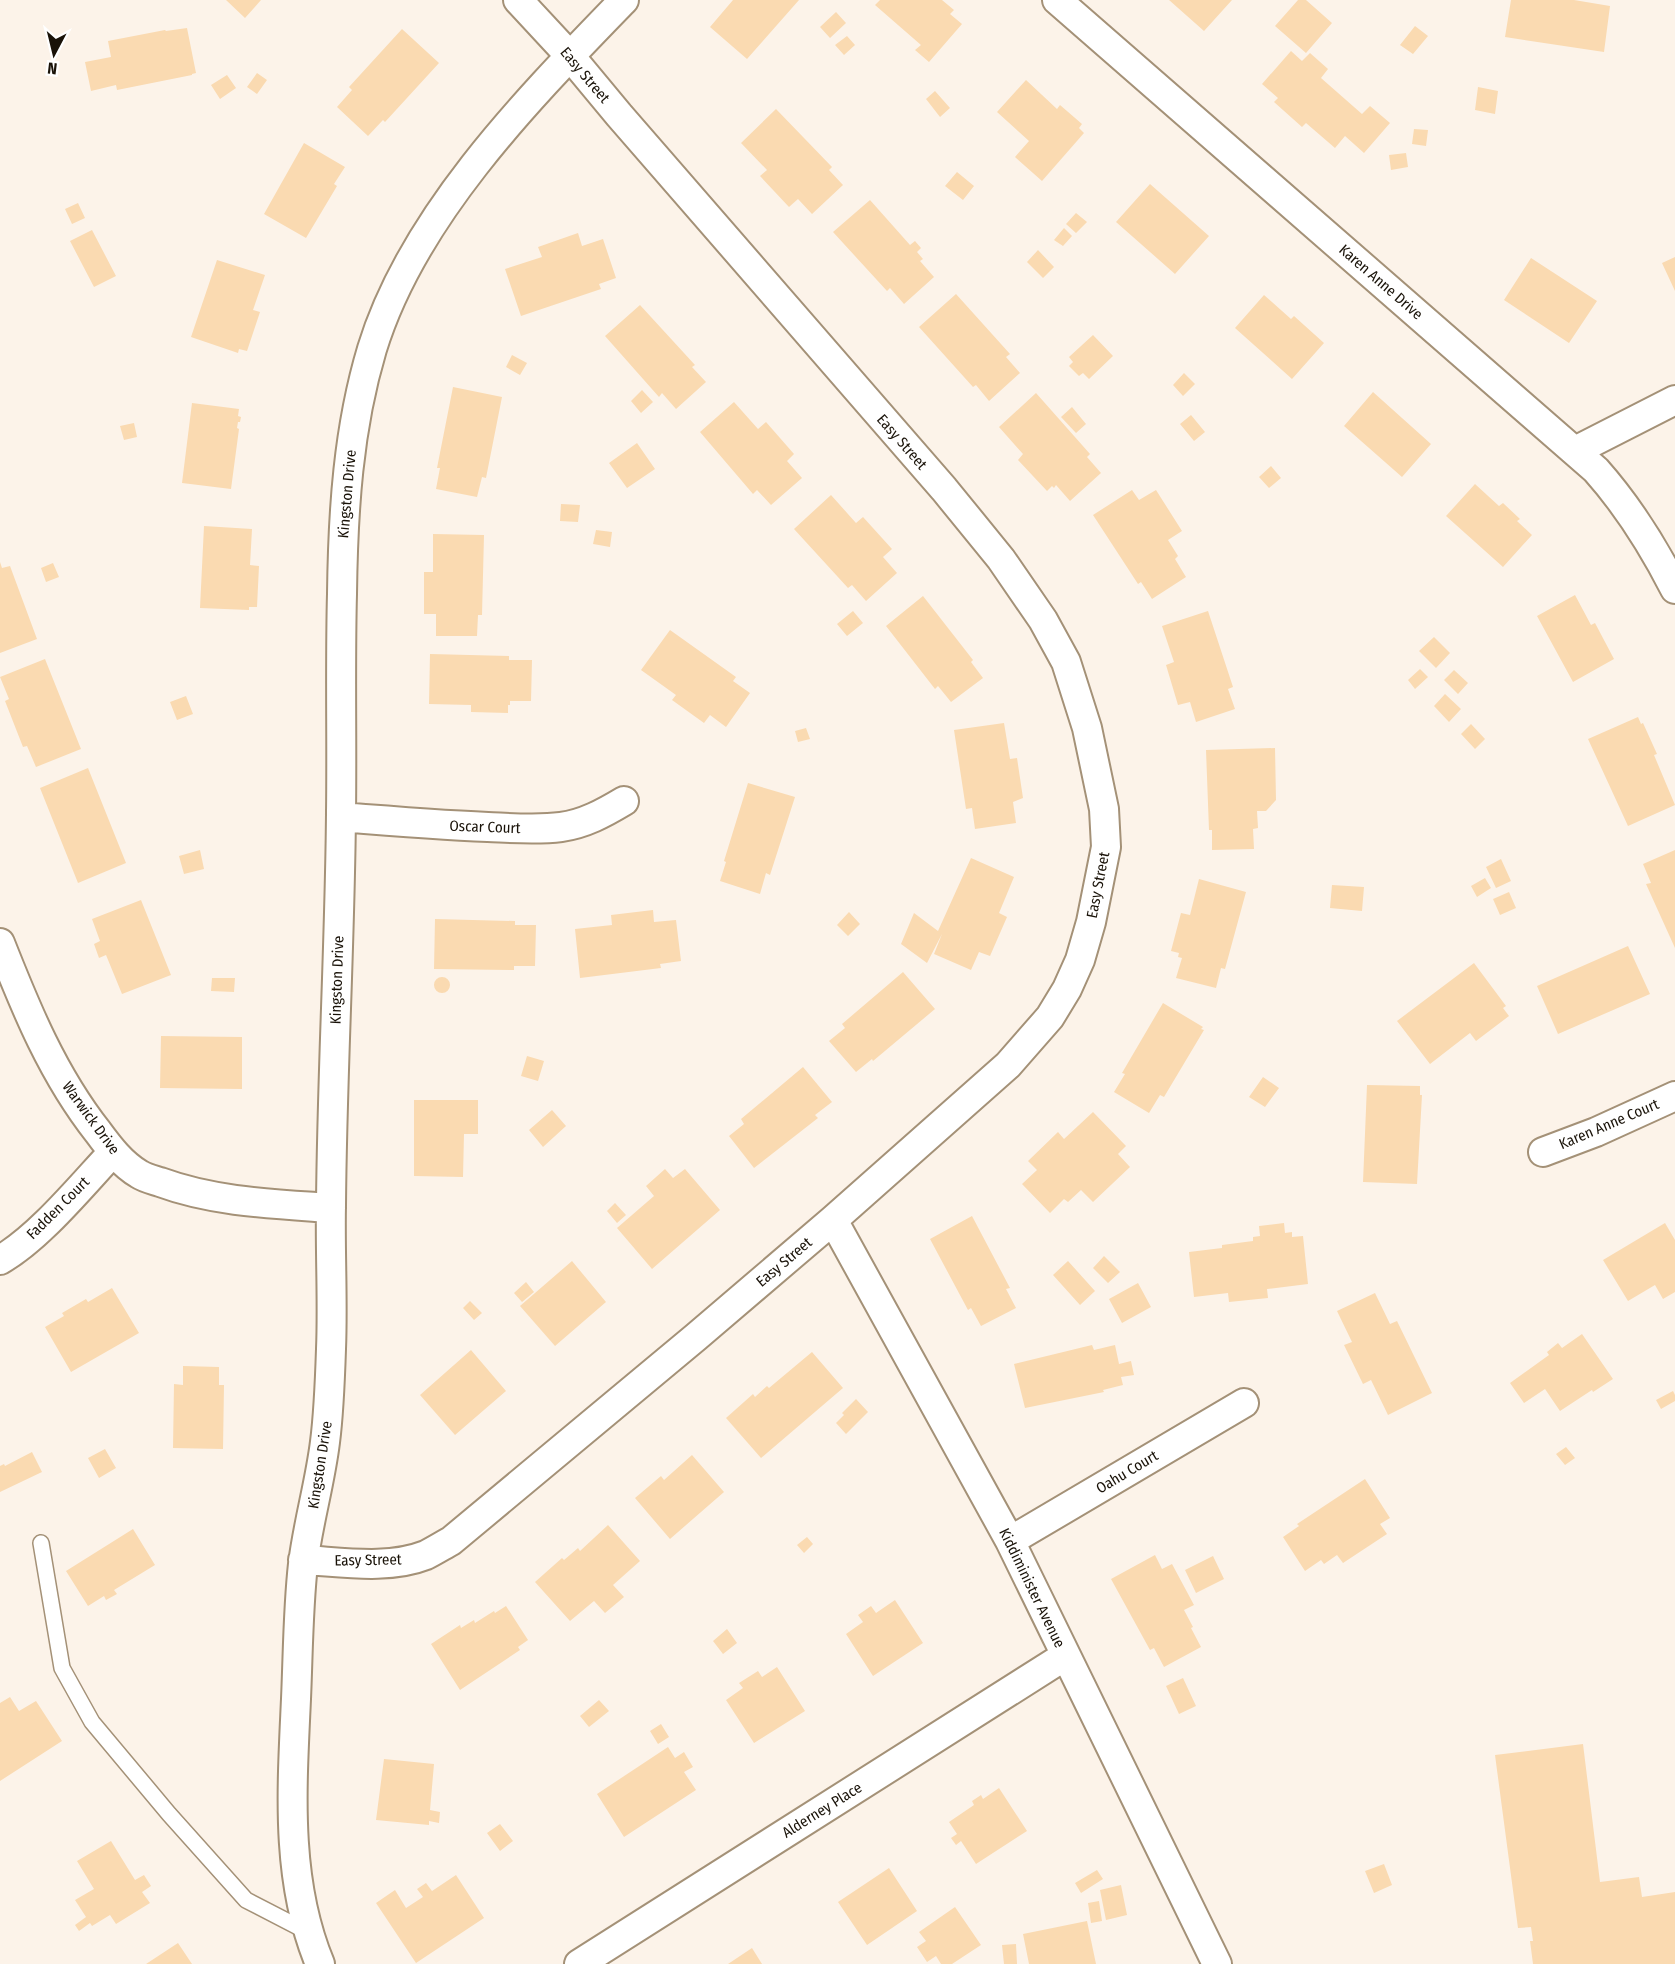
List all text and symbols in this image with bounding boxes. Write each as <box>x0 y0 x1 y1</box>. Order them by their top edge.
north arrow <box>24 24 84 84</box>
street label: Easy Street <box>556 43 614 107</box>
text: N <box>46 58 58 78</box>
street label: Karen Anne Drive <box>1335 241 1427 323</box>
street label: Easy Street <box>873 411 931 473</box>
street label: Kingston Drive <box>334 449 360 539</box>
street label: Oscar Court <box>449 817 521 837</box>
street label: Easy Street <box>1083 850 1113 920</box>
street label: Kingston Drive <box>326 935 348 1025</box>
street label: Warwick Drive <box>59 1078 123 1158</box>
street label: Karen Anne Court <box>1556 1095 1662 1153</box>
street label: Fadden Court <box>23 1173 93 1243</box>
street label: Easy Street <box>752 1233 816 1291</box>
street label: Kingston Drive <box>304 1420 336 1510</box>
street label: Oahu Court <box>1093 1446 1161 1498</box>
street label: Kiddiminister Avenue <box>995 1525 1069 1651</box>
street label: Easy Street <box>334 1550 402 1570</box>
street label: Alderney Place <box>779 1778 865 1842</box>

